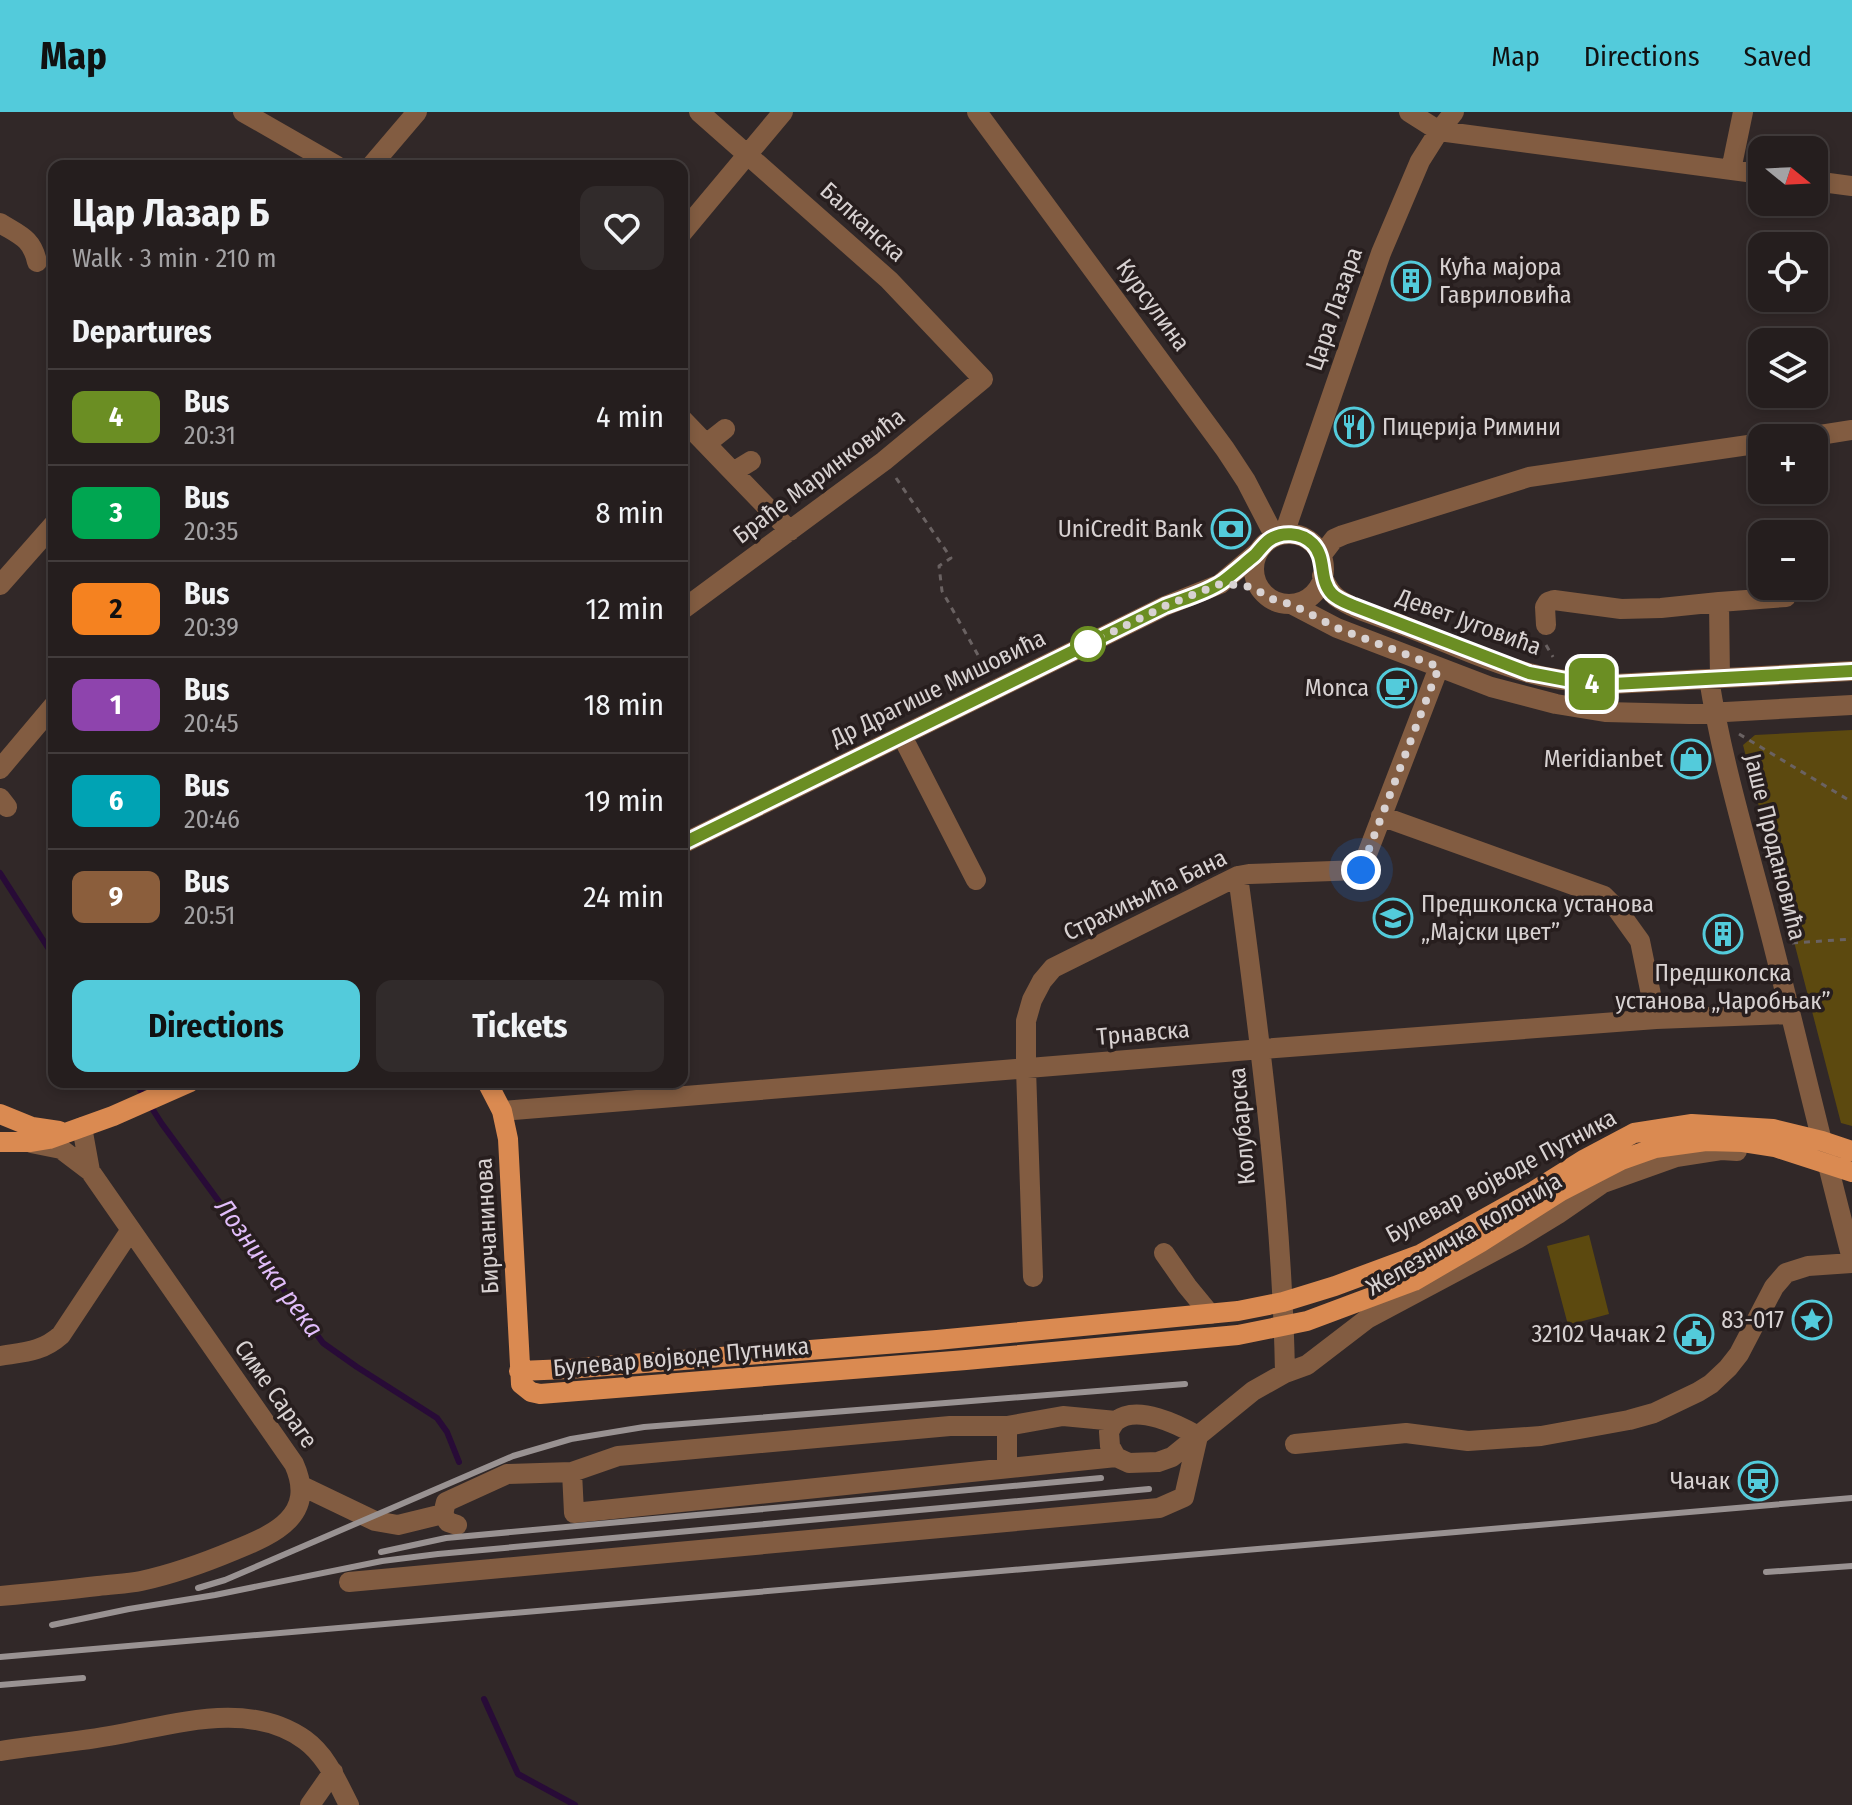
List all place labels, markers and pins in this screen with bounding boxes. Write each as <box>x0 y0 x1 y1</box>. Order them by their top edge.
place label: Кућа мајора Гавриловића <box>1439 253 1572 309</box>
building icon: Кућа мајора Гавриловића <box>1390 260 1432 302</box>
restaurant icon: Пицерија Римини <box>1333 406 1375 448</box>
place label: Пицерија Римини <box>1382 413 1561 441</box>
bank icon: UniCredit Bank <box>1210 508 1252 550</box>
place label: UniCredit Bank <box>1058 515 1204 543</box>
unlabelled marker <box>1071 627 1105 661</box>
cafe icon: Monca <box>1376 667 1418 709</box>
place label: Monca <box>1305 674 1369 702</box>
shop icon: Meridianbet <box>1670 738 1712 780</box>
place label: Meridianbet <box>1544 745 1663 773</box>
place label: Предшколска установа „Мајски цвет” <box>1421 890 1654 946</box>
school or university icon: Предшколска установа „Мајски цвет” <box>1372 897 1414 939</box>
building icon: Предшколска установа „Чаробњак” <box>1702 913 1744 955</box>
place label: Предшколска установа „Чаробњак” <box>1615 959 1831 1015</box>
place icon: 83-017 <box>1791 1299 1833 1341</box>
place label: 83-017 <box>1721 1306 1784 1334</box>
public building icon: 32102 Чачак 2 <box>1673 1313 1715 1355</box>
place label: 32102 Чачак 2 <box>1531 1320 1666 1348</box>
station icon: Чачак <box>1737 1460 1779 1502</box>
place label: Чачак <box>1670 1467 1731 1495</box>

